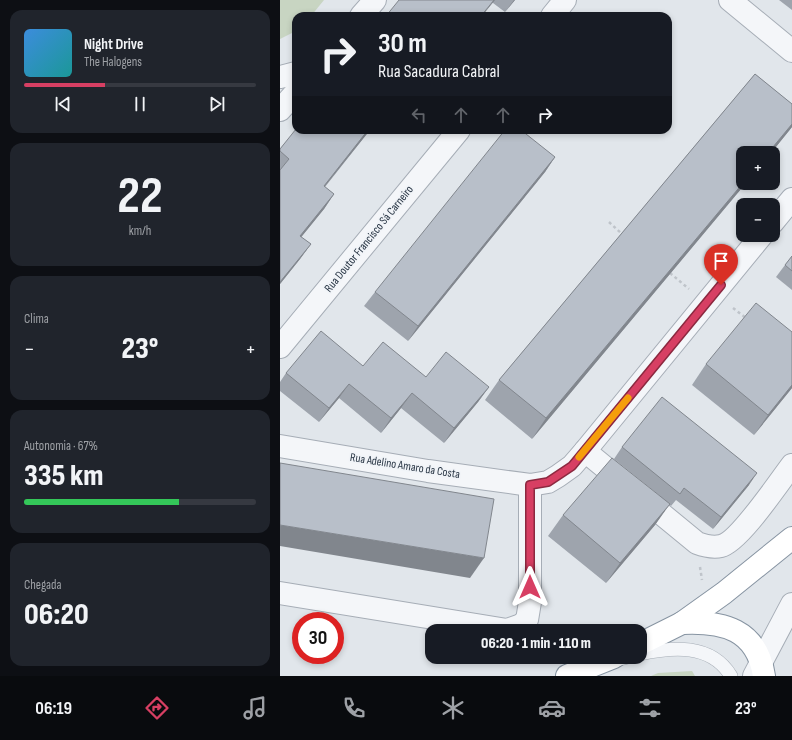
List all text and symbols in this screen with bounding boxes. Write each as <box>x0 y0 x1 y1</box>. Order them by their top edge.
text: 30 m <box>378 27 427 60</box>
icon: right <box>312 28 364 80</box>
text: Night Drive <box>84 35 143 54</box>
text: The Halogens <box>84 54 142 70</box>
text: Rua Sacadura Cabral <box>378 61 500 82</box>
icon: previous <box>52 93 74 115</box>
icon: pause <box>129 93 151 115</box>
icon: next <box>206 93 228 115</box>
icon: left <box>408 104 430 126</box>
icon: ahead <box>450 104 472 126</box>
icon: ahead <box>492 104 514 126</box>
icon: right <box>534 104 556 126</box>
map controls <box>736 146 780 242</box>
button: + <box>736 146 780 190</box>
text: 22 <box>117 165 163 228</box>
street label: Rua Doutor Francisco Sá Carneiro <box>321 183 417 295</box>
button: − <box>736 198 780 242</box>
text: km/h <box>129 223 151 239</box>
pin <box>704 244 738 285</box>
icon: arrive <box>710 250 732 272</box>
text: Clima <box>24 311 49 327</box>
text: 23° <box>122 331 158 367</box>
text: − <box>24 336 35 363</box>
text: + <box>245 336 256 363</box>
text: Autonomia · 67% <box>24 438 98 454</box>
street label: Rua Adelino Amaro da Costa <box>349 450 461 482</box>
text: 335 km <box>24 458 103 494</box>
position arrow <box>509 566 551 608</box>
text: Chegada <box>24 577 62 593</box>
text: 06:20 <box>24 597 89 633</box>
speed limit sign: 30 <box>292 612 344 664</box>
text: 06:20 · 1 min · 110 m <box>481 634 591 653</box>
icon: directions <box>143 694 171 722</box>
icon: music <box>241 694 269 722</box>
icon: phone <box>340 694 368 722</box>
icon: climate <box>439 694 467 722</box>
icon: car <box>538 694 566 722</box>
icon: filters <box>636 694 664 722</box>
text: 06:19 <box>35 698 72 719</box>
text: 23° <box>735 698 757 719</box>

